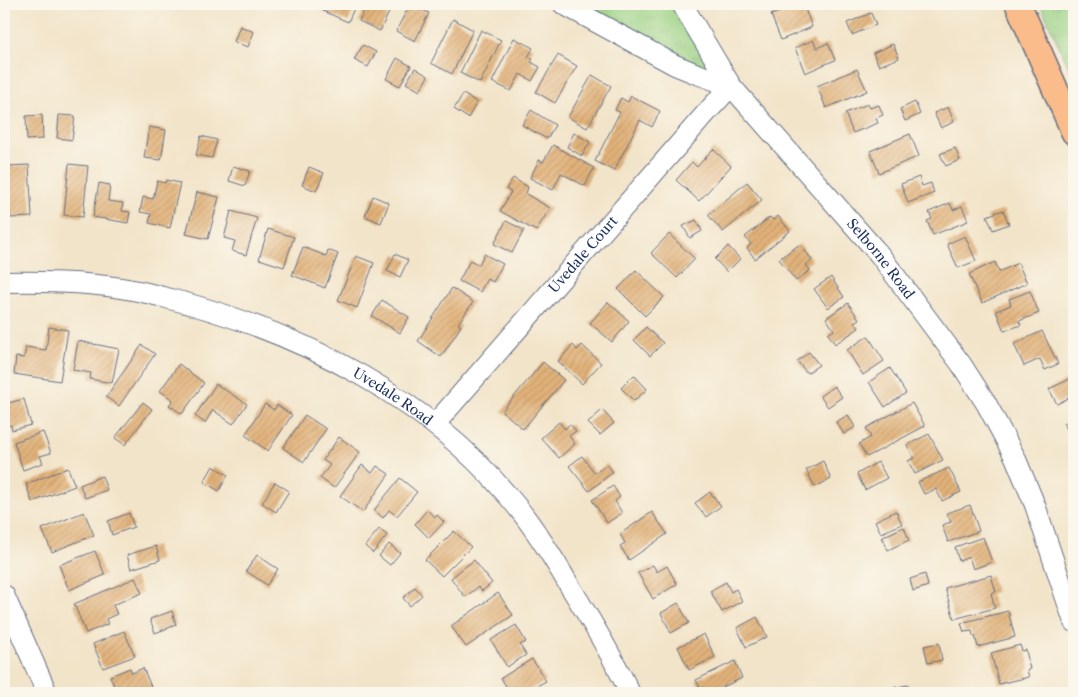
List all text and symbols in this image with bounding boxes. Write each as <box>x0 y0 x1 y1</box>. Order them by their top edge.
street label: Uvedale Court <box>545 212 621 297</box>
street label: Selborne Road <box>843 215 919 303</box>
street label: Uvedale Road <box>350 363 437 429</box>

